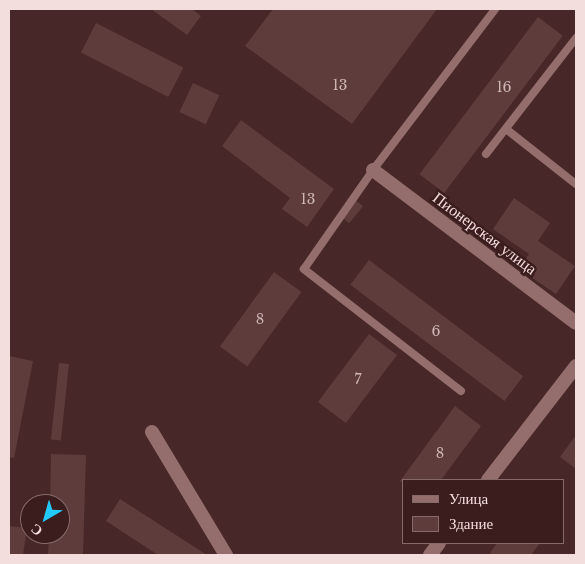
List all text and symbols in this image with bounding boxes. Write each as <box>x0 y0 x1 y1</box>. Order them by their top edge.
house number: 13 <box>333 77 347 93</box>
house number: 16 <box>496 79 512 95</box>
street label: Пионерская улица <box>429 188 541 278</box>
house number: 13 <box>301 191 315 207</box>
house number: 8 <box>256 311 264 327</box>
house number: 6 <box>431 323 441 339</box>
house number: 7 <box>354 371 362 387</box>
house number: 8 <box>436 445 444 461</box>
legend <box>402 479 565 544</box>
text: Улица <box>449 489 488 508</box>
north arrow <box>20 494 70 544</box>
text: Здание <box>449 514 493 533</box>
text: С <box>27 520 46 540</box>

